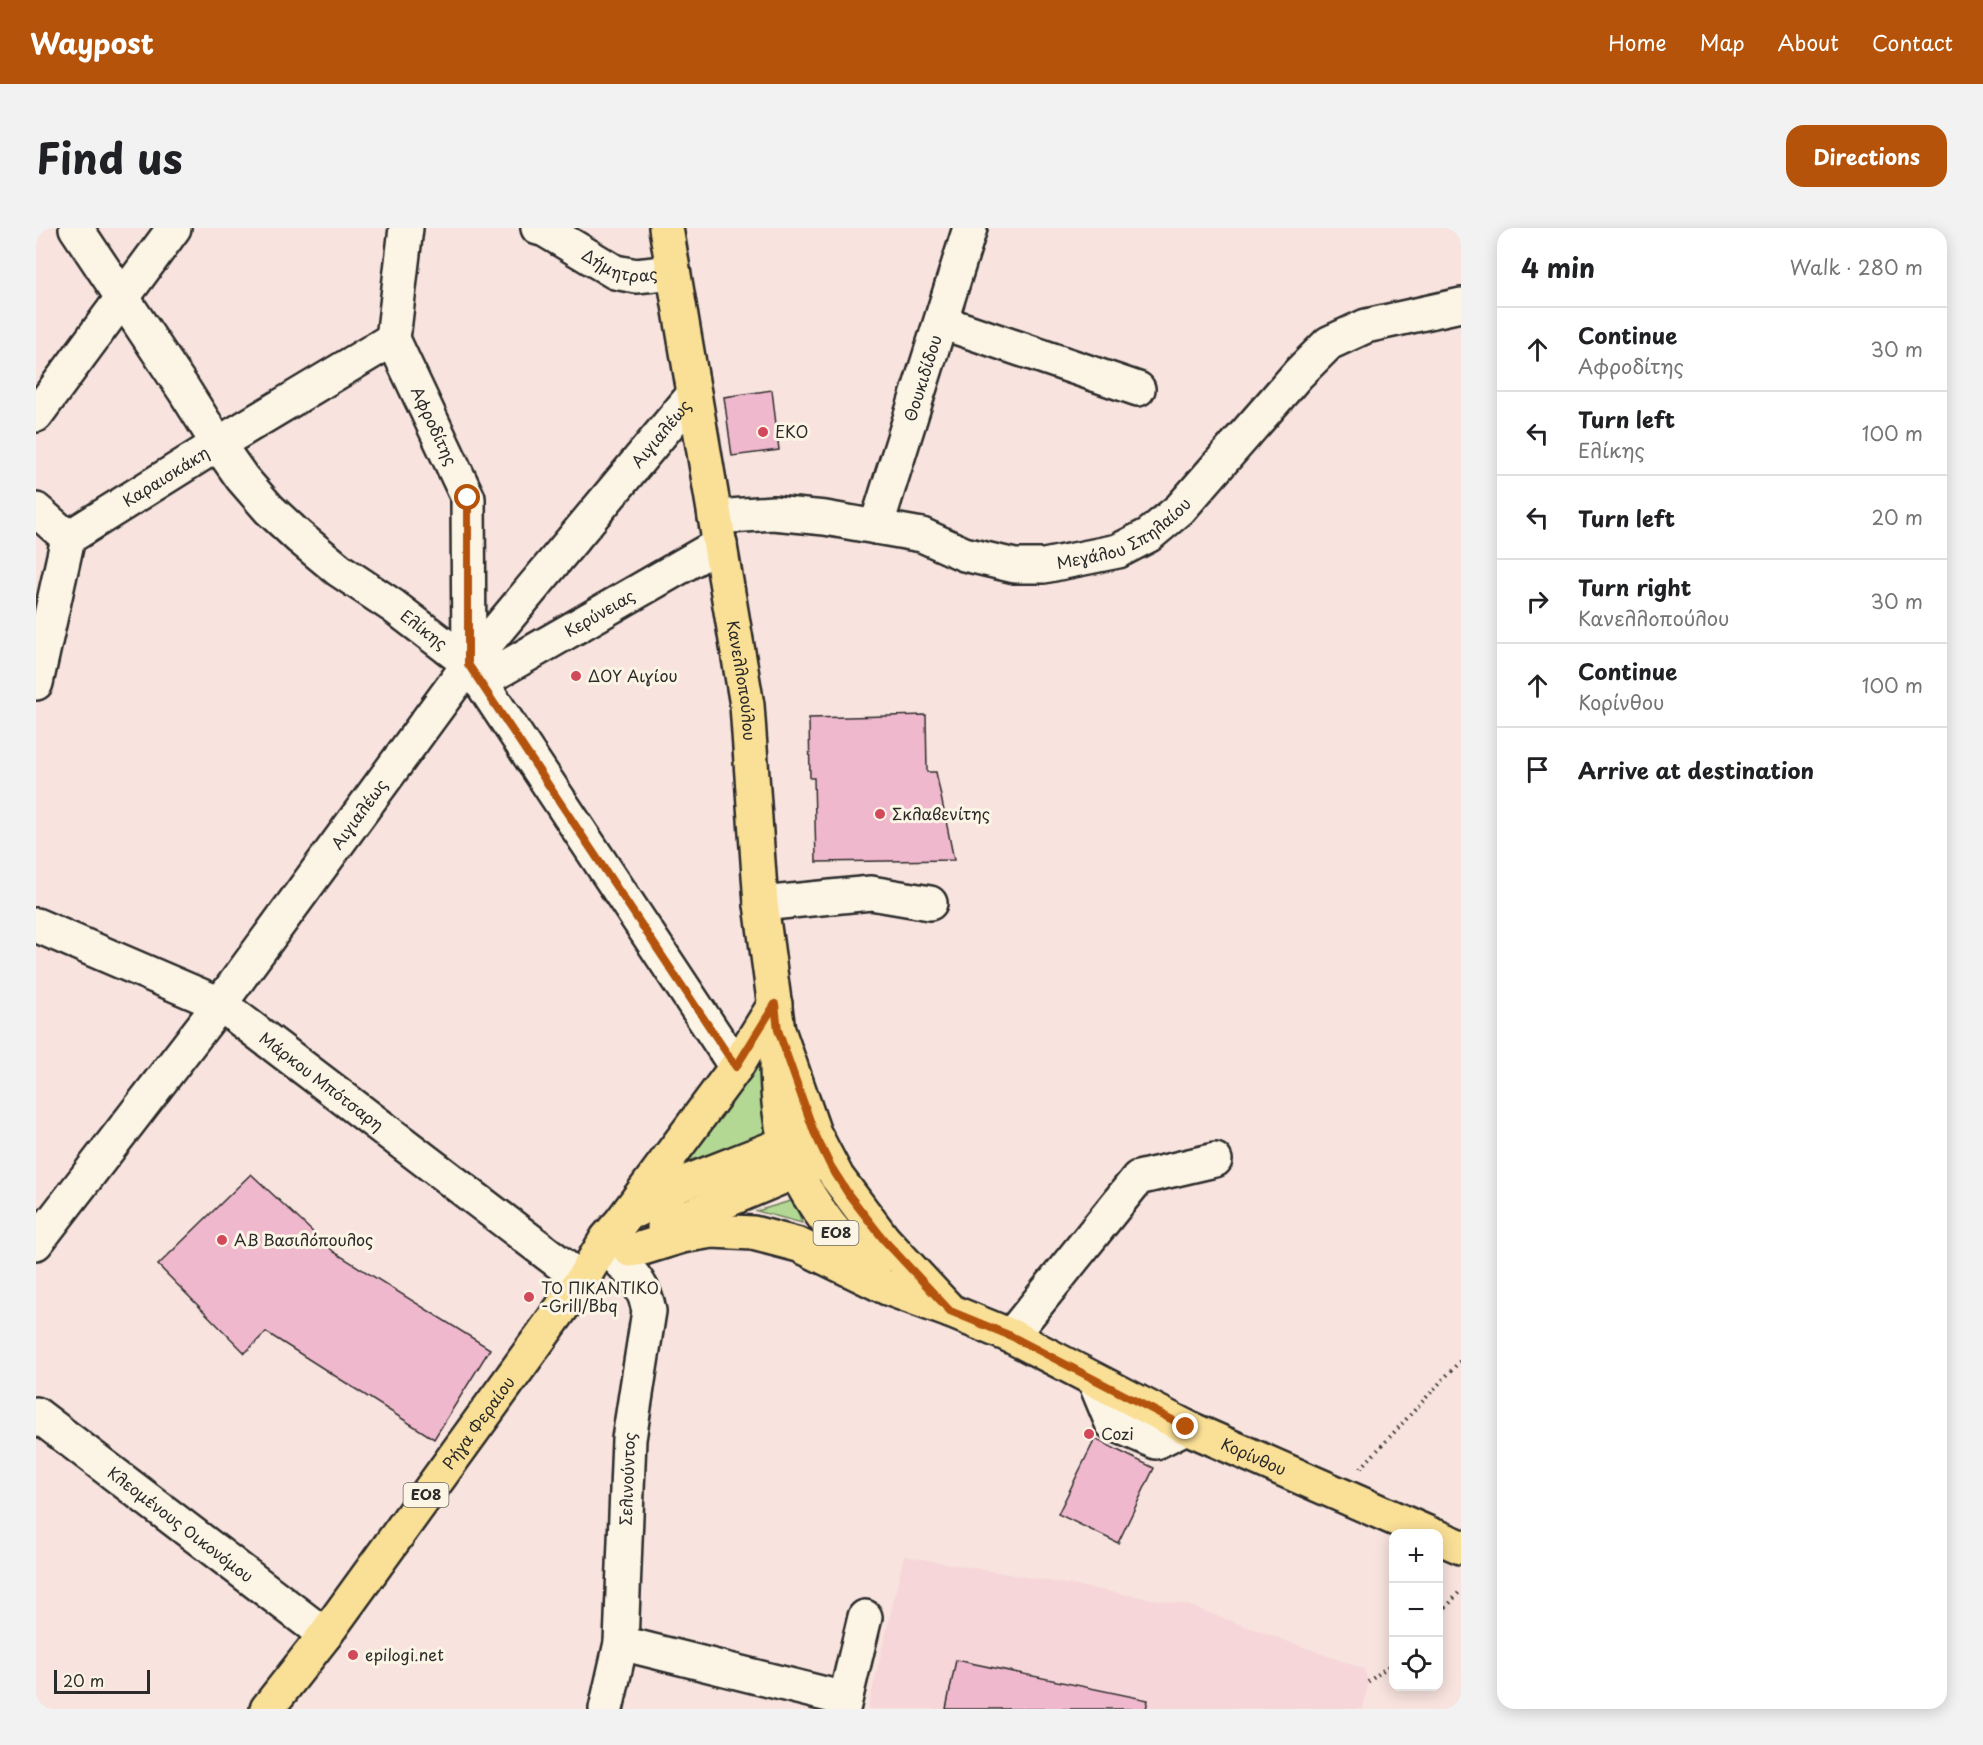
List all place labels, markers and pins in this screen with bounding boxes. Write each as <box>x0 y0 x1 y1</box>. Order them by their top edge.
place label: EKO <box>775 419 808 443</box>
marker: EKO <box>756 425 770 439</box>
place label: ΔΟΥ Αιγίου <box>588 663 678 687</box>
marker: ΔΟΥ Αιγίου <box>569 669 583 683</box>
place label: Σκλαβενίτης <box>892 801 990 825</box>
marker: Σκλαβενίτης <box>873 807 887 821</box>
place label: ΑΒ Βασιλόπουλος <box>234 1227 373 1251</box>
marker: ΑΒ Βασιλόπουλος <box>215 1233 229 1247</box>
place label: ΤΟ ΠΙΚΑΝΤΙΚΟ -Grill/Bbq <box>541 1275 659 1317</box>
marker: ΤΟ ΠΙΚΑΝΤΙΚΟ -Grill/Bbq <box>522 1290 536 1304</box>
place label: Cozi <box>1101 1421 1134 1445</box>
marker: Cozi <box>1082 1427 1096 1441</box>
place label: epilogi.net <box>365 1642 444 1666</box>
marker: epilogi.net <box>346 1648 360 1662</box>

